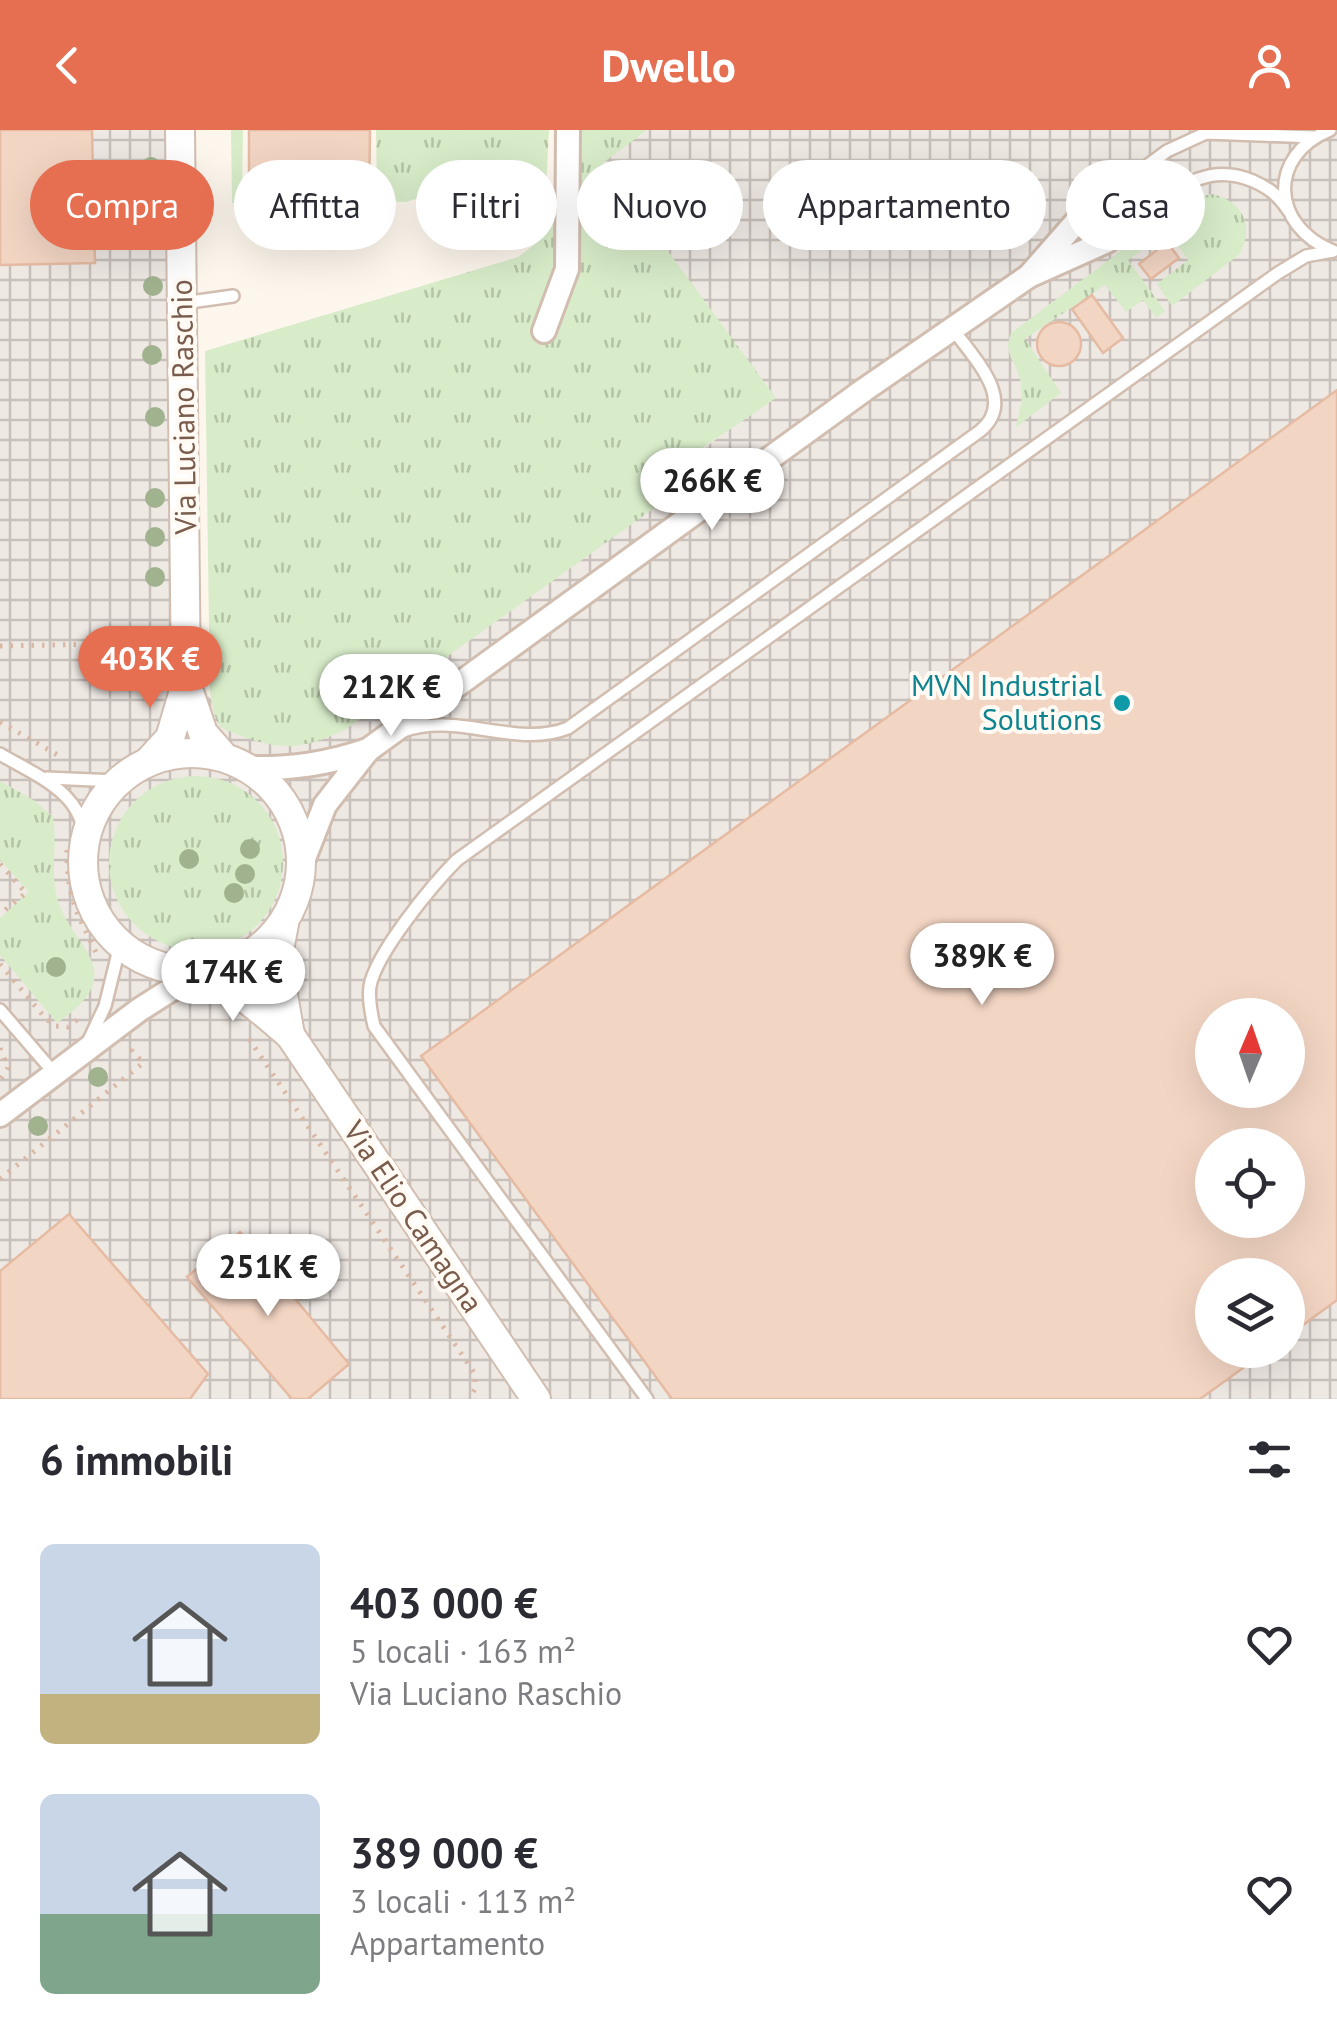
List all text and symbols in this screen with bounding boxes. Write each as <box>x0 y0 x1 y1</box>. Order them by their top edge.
text: Dwello <box>601 36 736 94</box>
icon: back <box>40 38 95 93</box>
icon: person <box>1242 38 1297 93</box>
chip: Compra <box>30 160 214 250</box>
chip: Affitta <box>234 160 396 250</box>
chip: Filtri <box>416 160 557 250</box>
chip: Nuovo <box>577 160 743 250</box>
chip: Appartamento <box>763 160 1046 250</box>
chip: Casa <box>1066 160 1205 250</box>
street label: Via Luciano Raschio <box>161 279 204 536</box>
pin: 266K € <box>631 448 793 533</box>
text: 266K € <box>662 459 762 501</box>
pin: 403K € <box>69 626 231 711</box>
text: 403K € <box>100 637 200 679</box>
pin: 212K € <box>310 654 472 739</box>
text: 212K € <box>341 665 441 707</box>
place label: MVN Industrial Solutions <box>911 665 1102 738</box>
marker: MVN Industrial Solutions <box>1111 692 1133 714</box>
pin: 389K € <box>901 923 1063 1008</box>
text: 389K € <box>932 934 1032 976</box>
pin: 174K € <box>152 939 314 1024</box>
text: 174K € <box>183 950 283 992</box>
north arrow <box>1195 998 1305 1108</box>
map controls <box>1195 998 1305 1368</box>
street label: Via Elio Camagna <box>335 1112 493 1320</box>
button: locate <box>1195 1128 1305 1238</box>
pin: 251K € <box>187 1234 349 1319</box>
text: 251K € <box>218 1245 318 1287</box>
button: layers <box>1195 1258 1305 1368</box>
text: 6 immobili <box>40 1432 233 1487</box>
icon: filters <box>1242 1432 1297 1487</box>
text: 403 000 € <box>350 1575 538 1630</box>
icon: home <box>120 1584 240 1704</box>
icon: heart <box>1242 1617 1297 1672</box>
text: 5 locali · 163 m² <box>350 1630 576 1672</box>
text: Via Luciano Raschio <box>350 1672 622 1714</box>
text: 389 000 € <box>350 1825 538 1880</box>
icon: home <box>120 1834 240 1954</box>
icon: heart <box>1242 1867 1297 1922</box>
text: 3 locali · 113 m² <box>350 1880 576 1922</box>
text: Appartamento <box>350 1922 545 1964</box>

